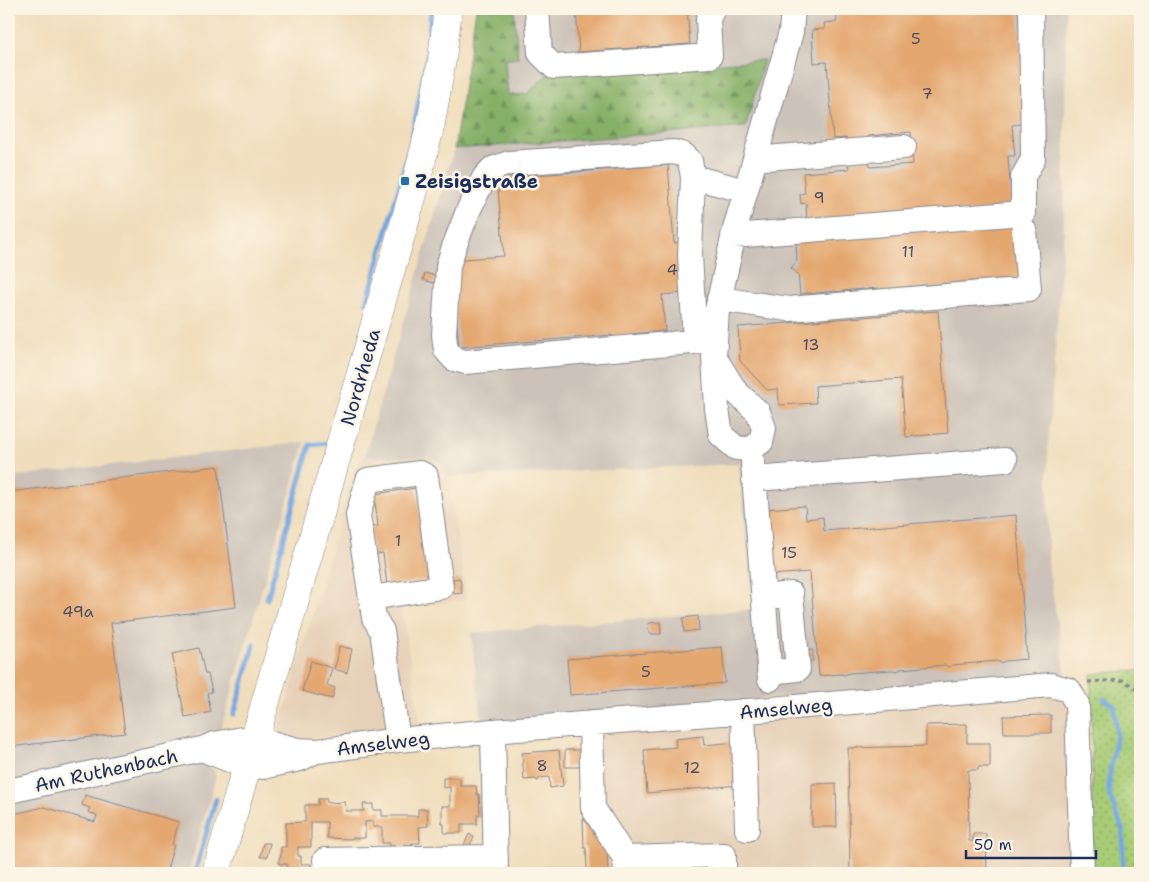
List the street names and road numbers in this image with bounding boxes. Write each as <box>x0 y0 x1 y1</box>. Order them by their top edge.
street label: Nordrheda <box>335 326 386 429</box>
street label: Amselweg <box>738 692 834 725</box>
street label: Amselweg <box>335 725 431 762</box>
street label: Am Ruthenbach <box>32 743 180 798</box>

